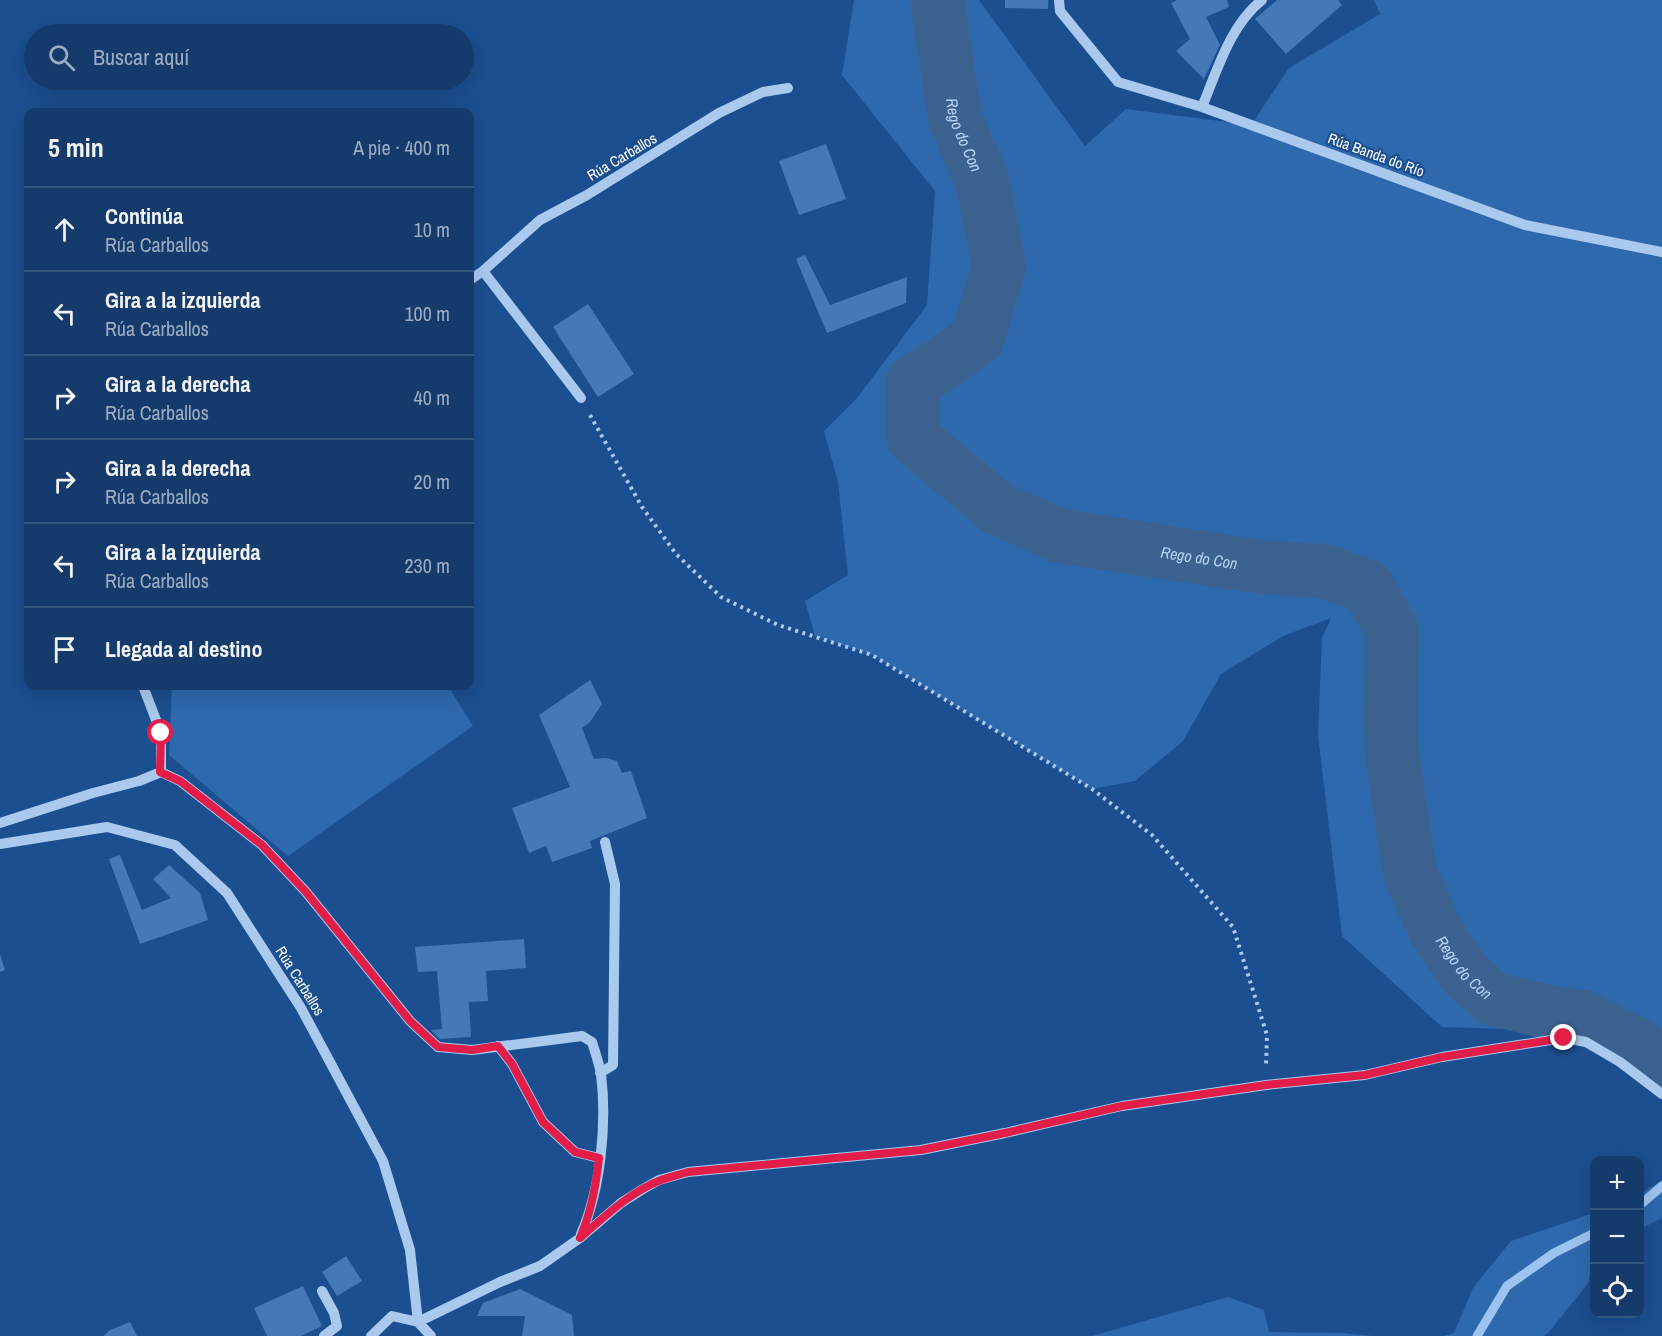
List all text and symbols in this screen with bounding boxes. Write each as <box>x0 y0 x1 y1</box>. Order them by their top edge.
search box <box>24 24 474 90</box>
icon: search <box>45 41 78 74</box>
text: Buscar aquí <box>93 42 189 72</box>
water label: Rego do Con <box>941 97 988 175</box>
street label: Rúa Banda do Río <box>1325 127 1427 182</box>
street label: Rúa Carballos <box>583 128 661 186</box>
text: 5 min <box>48 130 104 165</box>
text: A pie · 400 m <box>353 134 450 161</box>
text: Continúa <box>105 201 183 231</box>
icon: ahead <box>48 213 81 246</box>
text: 10 m <box>414 216 450 243</box>
text: Rúa Carballos <box>105 231 209 258</box>
text: Gira a la izquierda <box>105 285 260 315</box>
icon: left <box>48 297 81 330</box>
text: 100 m <box>404 300 450 327</box>
text: Rúa Carballos <box>105 315 209 342</box>
text: Gira a la derecha <box>105 369 250 399</box>
icon: right <box>48 381 81 414</box>
text: 40 m <box>414 384 450 411</box>
text: Rúa Carballos <box>105 399 209 426</box>
text: Gira a la derecha <box>105 453 250 483</box>
icon: right <box>48 465 81 498</box>
text: 20 m <box>414 468 450 495</box>
text: Rúa Carballos <box>105 483 209 510</box>
text: Gira a la izquierda <box>105 537 260 567</box>
water label: Rego do Con <box>1159 541 1239 574</box>
icon: left <box>48 549 81 582</box>
text: 230 m <box>404 552 450 579</box>
text: Rúa Carballos <box>105 567 209 594</box>
icon: arrive <box>48 633 81 666</box>
text: Llegada al destino <box>105 634 262 664</box>
route start <box>147 719 173 745</box>
water label: Rego do Con <box>1431 931 1497 1004</box>
street label: Rúa Carballos <box>271 942 330 1019</box>
route end <box>1550 1024 1576 1050</box>
map controls <box>1590 1156 1644 1318</box>
button: + <box>1590 1156 1644 1210</box>
button: − <box>1590 1210 1644 1264</box>
button: locate <box>1590 1264 1644 1318</box>

